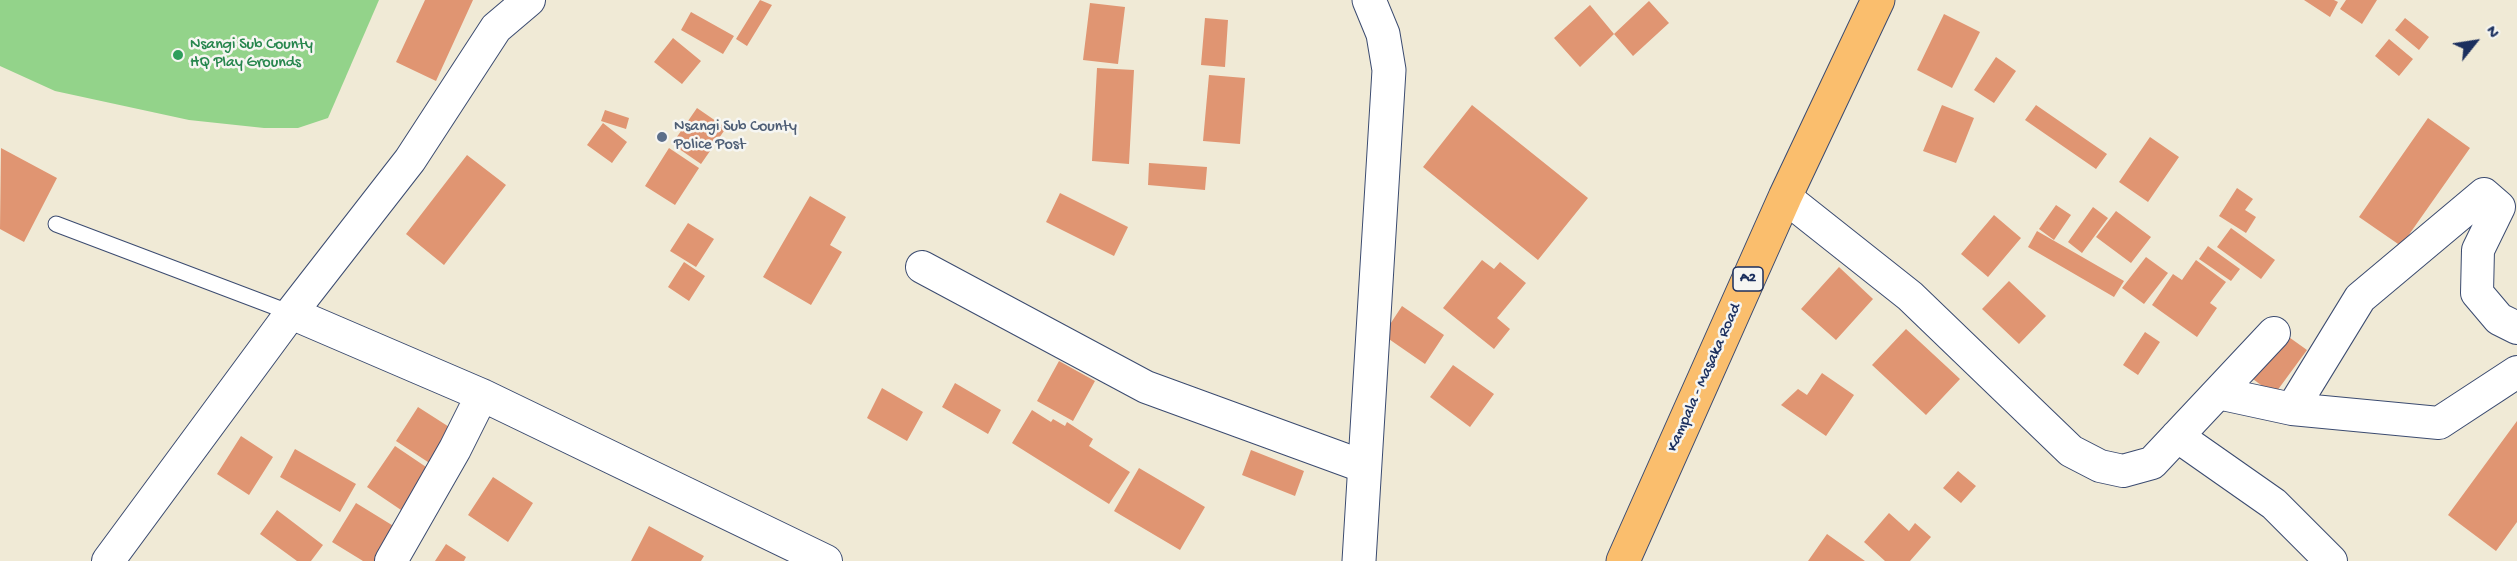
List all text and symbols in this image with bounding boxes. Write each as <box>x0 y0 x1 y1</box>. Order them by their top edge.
north arrow <box>2445 12 2505 72</box>
text: N <box>2480 23 2502 42</box>
place label: Nsangi Sub County HQ Play Grounds <box>190 36 313 74</box>
marker: Nsangi Sub County HQ Play Grounds <box>171 48 185 62</box>
place label: Nsangi Sub County Police Post <box>674 118 797 156</box>
marker: Nsangi Sub County Police Post <box>655 130 669 144</box>
road number: A2 <box>1733 267 1763 291</box>
street label: Kampala - Masaka Road <box>1664 301 1746 455</box>

